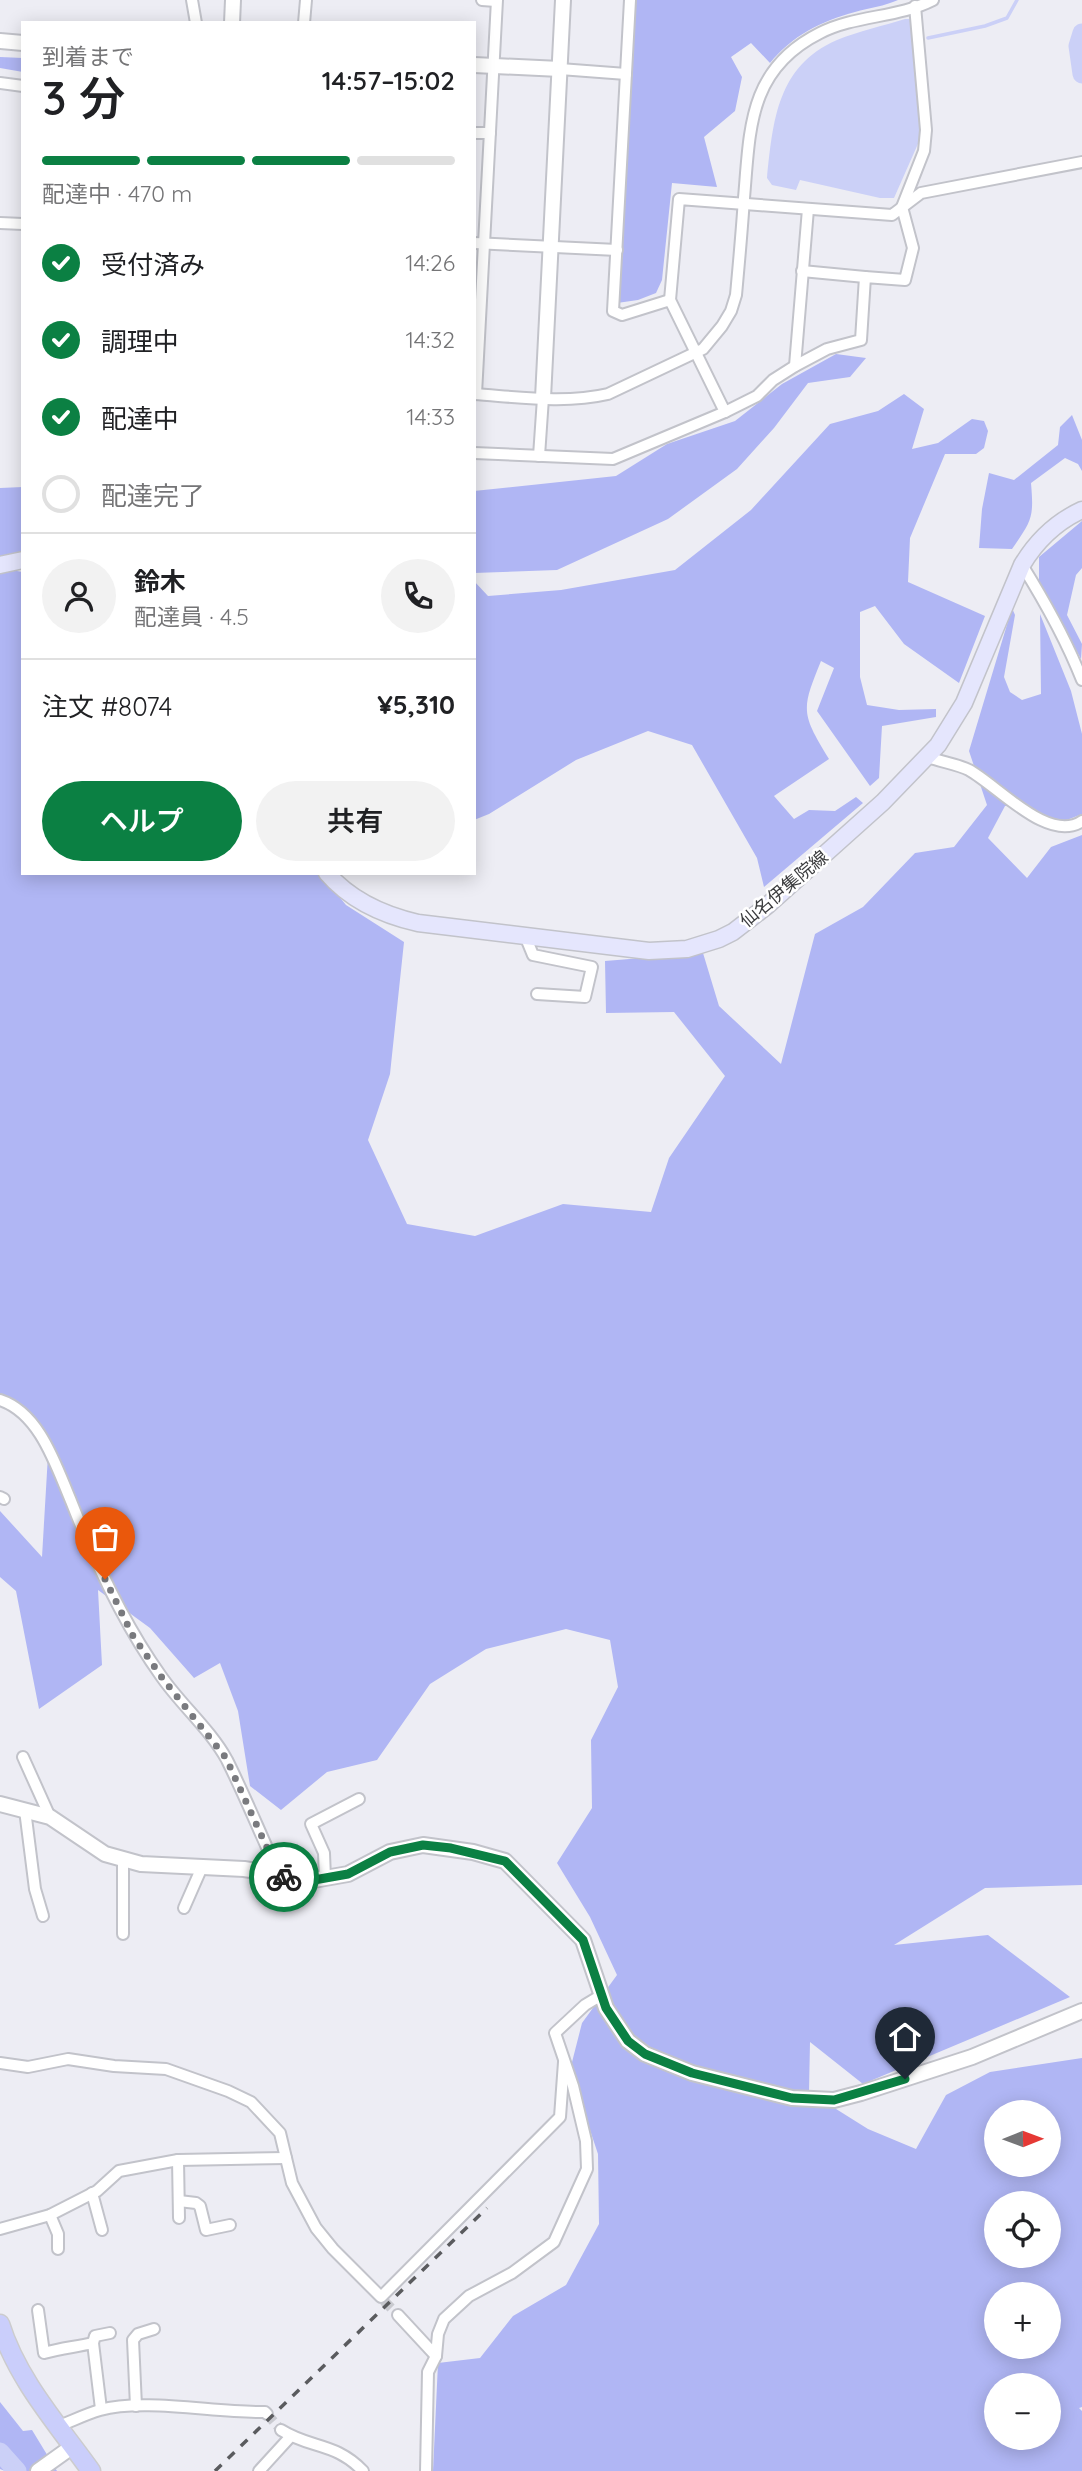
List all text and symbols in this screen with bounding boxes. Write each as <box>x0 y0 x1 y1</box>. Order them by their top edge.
text: 到着まで <box>42 42 134 71</box>
text: 14:57–15:02 <box>322 64 455 97</box>
text: 3 分 <box>42 69 125 127</box>
text: 配達中 · 470 m <box>42 179 192 208</box>
icon: check <box>42 244 80 282</box>
text: 受付済み <box>101 248 205 281</box>
text: 14:26 <box>405 248 455 277</box>
icon: check <box>42 321 80 359</box>
text: 調理中 <box>101 325 179 358</box>
text: 14:32 <box>406 325 455 354</box>
icon: check <box>42 398 80 436</box>
text: 配達中 <box>101 402 179 435</box>
text: 14:33 <box>406 402 455 431</box>
text: 配達完了 <box>101 479 205 512</box>
button: person <box>42 559 116 633</box>
button: phone <box>381 559 455 633</box>
text: 鈴木 <box>134 565 186 598</box>
text: 配達員 · 4.5 <box>134 602 249 631</box>
text: ¥5,310 <box>377 688 455 721</box>
text: 注文 #8074 <box>42 690 172 723</box>
button: ヘルプ <box>42 781 242 861</box>
button: 共有 <box>256 781 455 861</box>
street label: 仙名伊集院線 <box>735 845 832 932</box>
pin <box>75 1507 135 1579</box>
icon: bag <box>86 1518 124 1556</box>
courier <box>249 1842 319 1912</box>
icon: bike <box>265 1858 303 1896</box>
pin <box>875 2007 935 2079</box>
icon: home <box>886 2018 924 2056</box>
north arrow <box>984 2100 1060 2177</box>
map controls <box>984 2100 1061 2450</box>
button: locate <box>984 2191 1061 2268</box>
button: + <box>984 2282 1061 2359</box>
button: − <box>984 2373 1061 2450</box>

